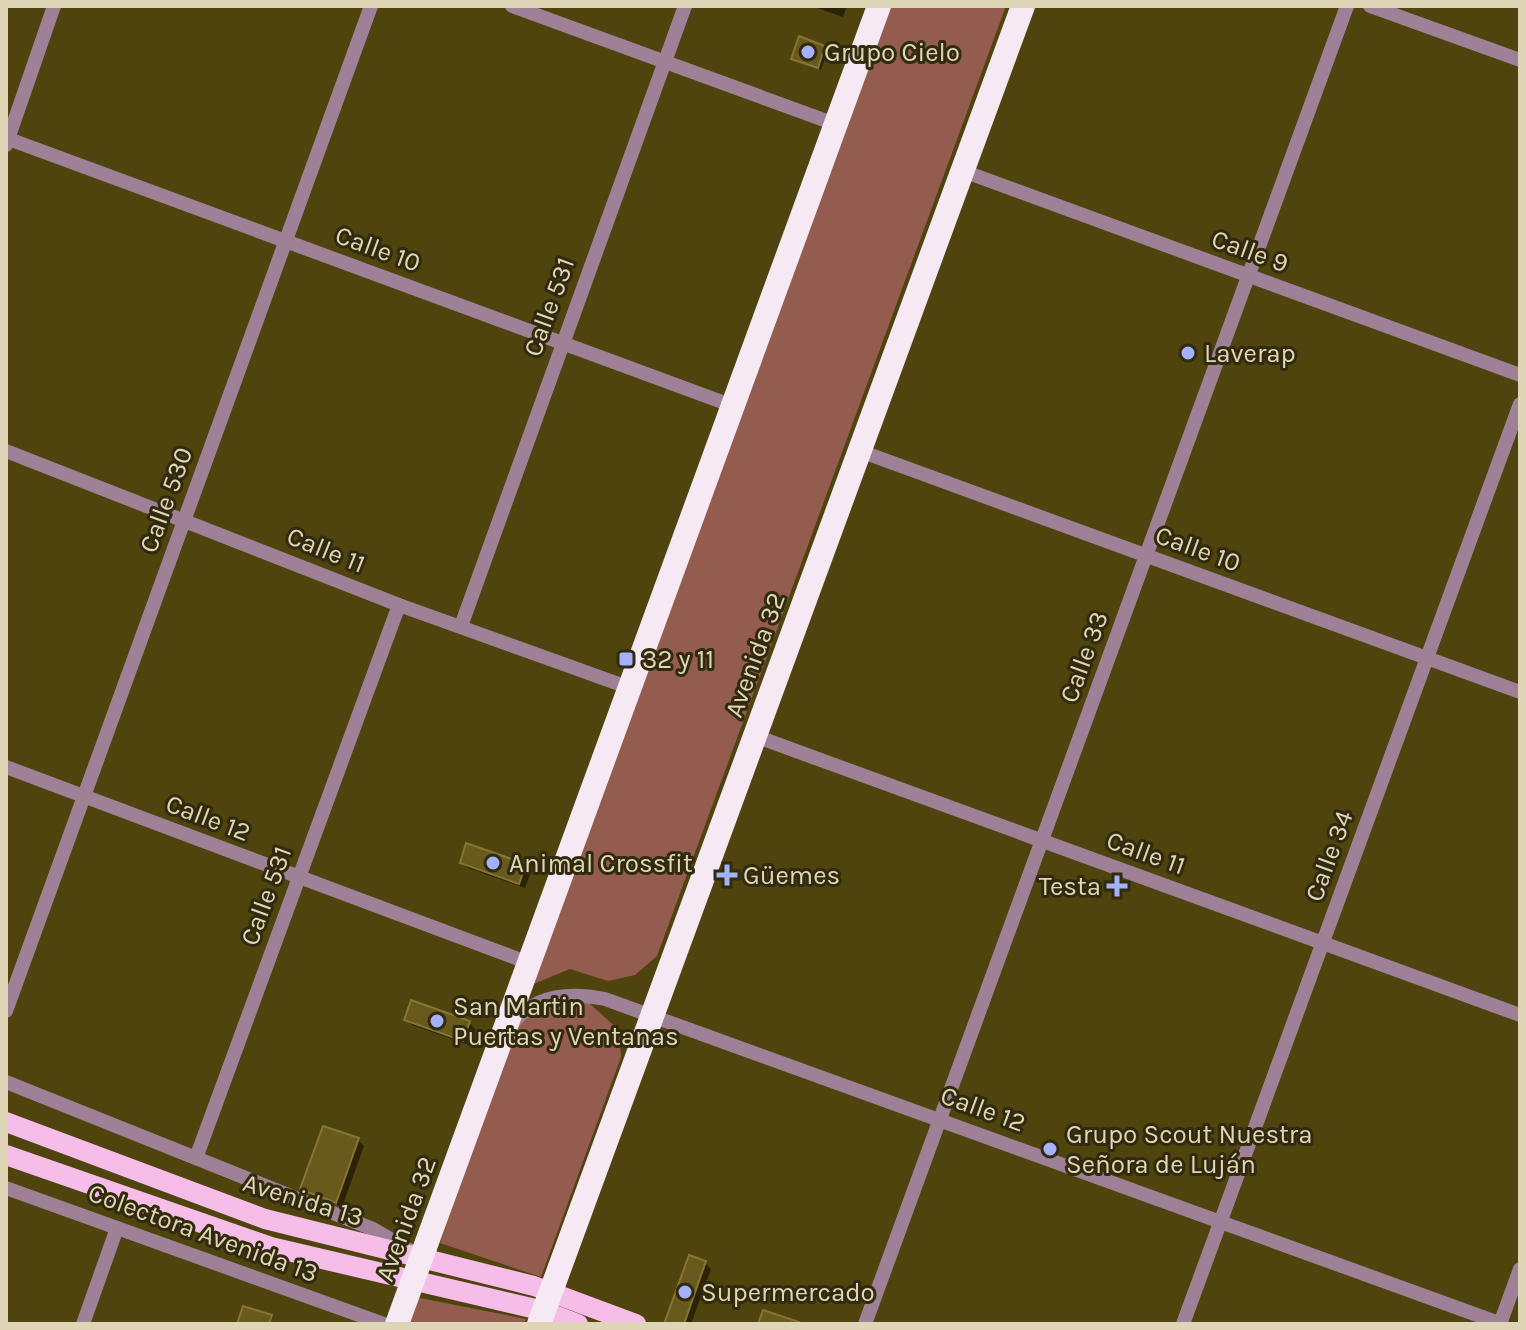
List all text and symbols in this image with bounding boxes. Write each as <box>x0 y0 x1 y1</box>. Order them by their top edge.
place label: Grupo Cielo <box>824 37 960 68</box>
marker: Grupo Cielo <box>799 43 817 61</box>
street label: Calle 10 <box>331 219 425 279</box>
street label: Calle 9 <box>1207 223 1293 279</box>
street label: Calle 531 <box>517 253 581 361</box>
place label: Laverap <box>1204 338 1296 369</box>
marker: Laverap <box>1179 344 1197 362</box>
street label: Calle 530 <box>133 443 199 557</box>
street label: Calle 10 <box>1151 519 1245 579</box>
street label: Calle 11 <box>282 520 370 580</box>
street label: Avenida 32 <box>718 588 792 722</box>
street label: Calle 33 <box>1053 607 1115 707</box>
place label: 32 y 11 <box>642 644 714 675</box>
marker: 32 y 11 <box>617 650 635 668</box>
street label: Calle 12 <box>161 788 255 848</box>
street label: Calle 34 <box>1298 806 1360 906</box>
street label: Calle 11 <box>1102 824 1190 882</box>
street label: Calle 531 <box>234 842 298 950</box>
place label: Animal Crossfit <box>509 848 693 879</box>
marker: Animal Crossfit <box>484 854 502 872</box>
place label: Güemes <box>743 860 840 891</box>
marker: Güemes <box>718 866 736 884</box>
place label: Testa <box>1039 871 1101 902</box>
marker: Testa <box>1108 877 1126 895</box>
place label: San Martin Puertas y Ventanas <box>453 991 679 1052</box>
marker: San Martin Puertas y Ventanas <box>428 1012 446 1030</box>
street label: Calle 12 <box>936 1079 1030 1139</box>
place label: Grupo Scout Nuestra Señora de Luján <box>1066 1119 1313 1180</box>
marker: Grupo Scout Nuestra Señora de Luján <box>1041 1140 1059 1158</box>
street label: Avenida 32 <box>369 1152 443 1286</box>
street label: Avenida 13 <box>239 1167 367 1233</box>
street label: Colectora Avenida 13 <box>84 1177 322 1289</box>
place label: Supermercado <box>701 1277 875 1308</box>
marker: Supermercado <box>676 1283 694 1301</box>

